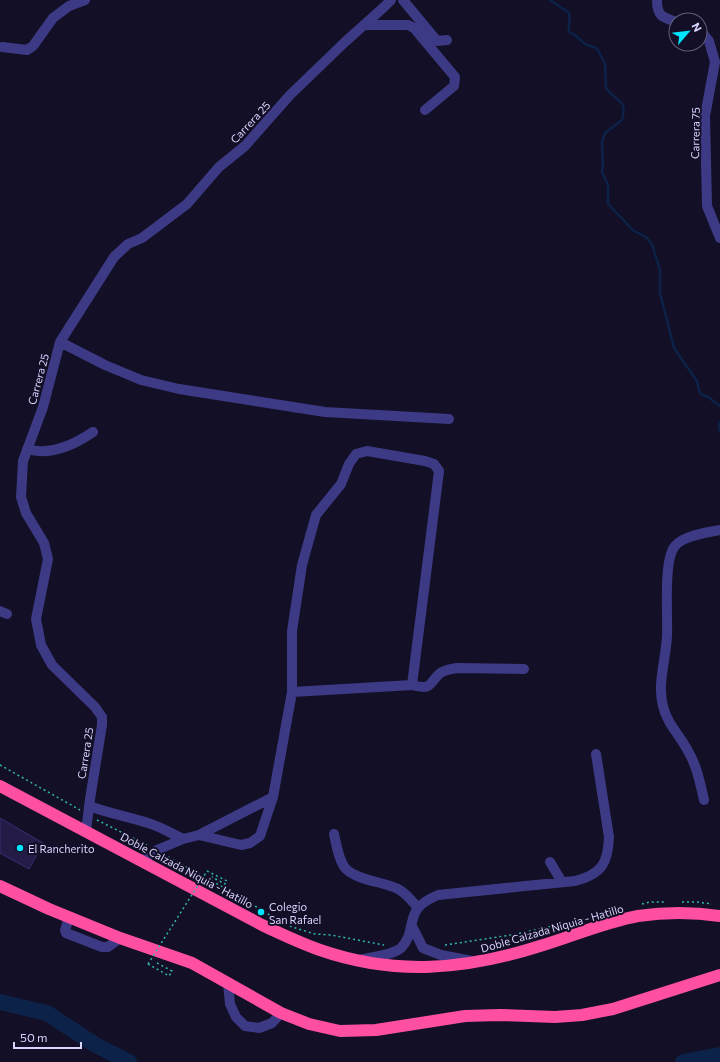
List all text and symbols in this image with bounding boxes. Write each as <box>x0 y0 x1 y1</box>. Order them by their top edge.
north arrow <box>668 12 708 52</box>
text: N <box>690 20 705 34</box>
street label: Carrera 25 <box>227 98 273 146</box>
street label: Carrera 75 <box>688 107 702 159</box>
street label: Carrera 25 <box>25 352 51 406</box>
street label: Carrera 25 <box>74 726 96 780</box>
street label: Doble Calzada Niquia - Hatillo <box>119 830 256 911</box>
place label: El Rancherito <box>28 842 95 855</box>
marker: El Rancherito <box>15 843 25 853</box>
place label: Colegio San Rafael <box>269 900 321 926</box>
street label: Doble Calzada Niquia - Hatillo <box>479 901 625 955</box>
marker: Colegio San Rafael <box>256 907 266 917</box>
scale bar <box>14 1024 81 1050</box>
text: 50 m <box>20 1030 48 1044</box>

